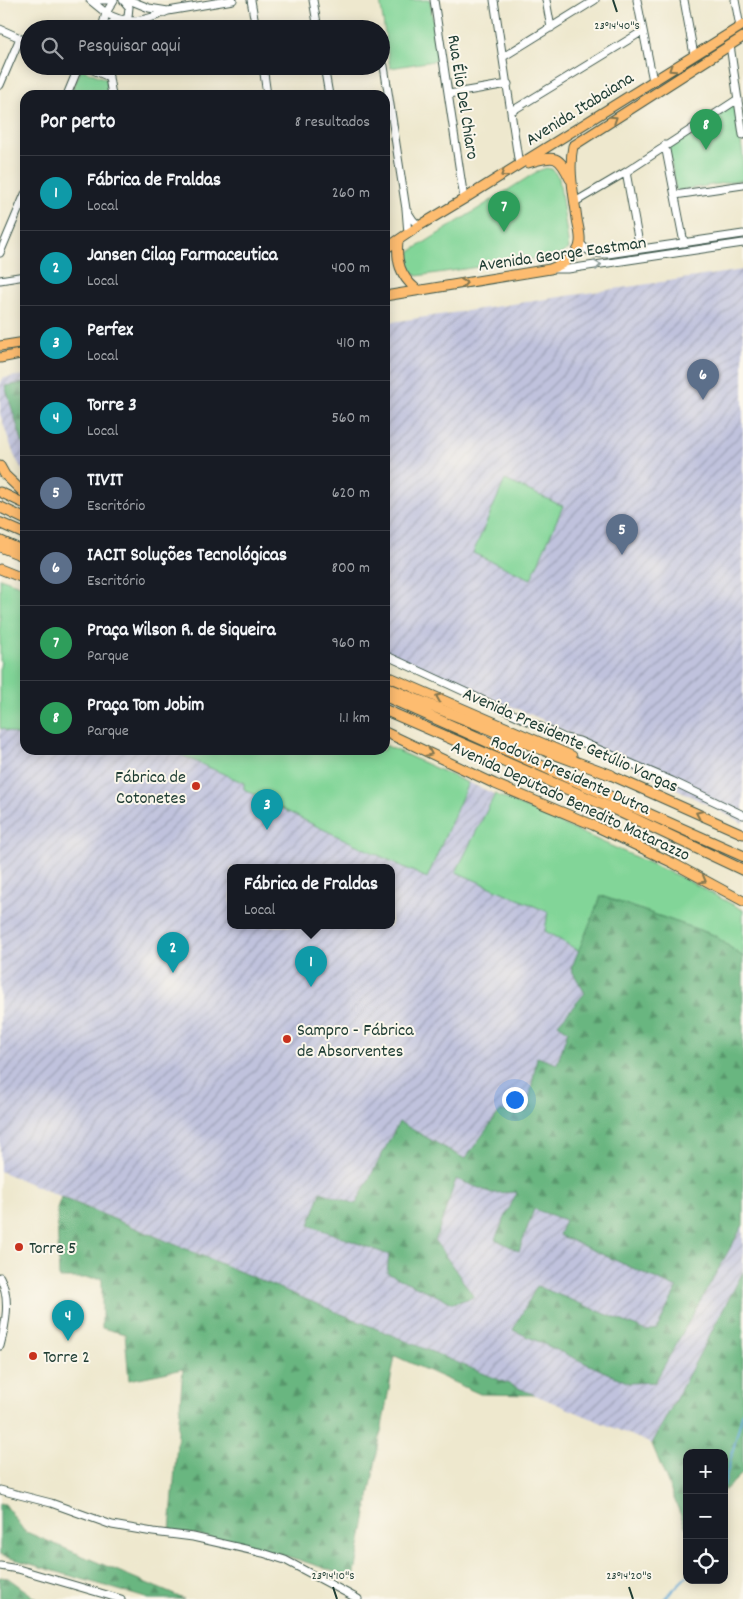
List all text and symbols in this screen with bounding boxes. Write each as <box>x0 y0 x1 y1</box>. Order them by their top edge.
text: 23°14'40"S <box>594 18 640 35</box>
search box <box>20 20 390 75</box>
street label: Rua Élio Del Chiaro <box>439 33 484 162</box>
icon: search <box>38 34 66 62</box>
text: Pesquisar aqui <box>78 34 180 61</box>
one-way arrow <box>668 63 677 73</box>
street label: Avenida Itabaiana <box>521 67 640 153</box>
text: Por perto <box>40 108 115 138</box>
pin: 8 <box>690 109 722 150</box>
text: 8 resultados <box>295 111 370 134</box>
one-way arrow <box>609 116 618 126</box>
text: Fábrica de Fraldas <box>87 168 221 195</box>
one-way arrow <box>501 168 510 178</box>
text: 1 <box>54 182 58 205</box>
text: 260 m <box>332 182 370 205</box>
pin: 7 <box>488 191 520 232</box>
text: Local <box>87 195 118 218</box>
street label: Avenida George Eastman <box>477 231 648 280</box>
text: Jansen Cilag Farmaceutica <box>87 243 278 270</box>
text: 2 <box>53 257 60 280</box>
text: 400 m <box>331 257 370 280</box>
one-way arrow <box>594 260 602 270</box>
text: Local <box>87 270 118 293</box>
one-way arrow <box>460 278 468 288</box>
text: Perfex <box>87 318 133 345</box>
text: 3 <box>52 332 60 355</box>
text: 410 m <box>336 332 370 355</box>
text: Local <box>87 345 118 368</box>
pin: 6 <box>687 359 719 400</box>
text: Torre 3 <box>87 393 137 420</box>
text: 4 <box>53 407 59 430</box>
text: 560 m <box>331 407 370 430</box>
text: Local <box>87 420 118 443</box>
text: TIVIT <box>87 468 123 495</box>
text: 5 <box>52 482 60 505</box>
text: 620 m <box>332 482 370 505</box>
text: Escritório <box>87 495 145 518</box>
pin: 5 <box>606 514 638 555</box>
text: IACIT Soluções Tecnológicas <box>87 543 287 570</box>
text: 6 <box>52 557 60 580</box>
text: 800 m <box>331 557 370 580</box>
text: Escritório <box>87 570 145 593</box>
text: Praça Wilson R. de Siqueira <box>87 618 276 645</box>
text: 7 <box>53 632 59 655</box>
text: 960 m <box>331 632 370 655</box>
text: Parque <box>87 645 129 668</box>
street label: Avenida Presidente Getúlio Vargas <box>458 682 682 800</box>
text: Praça Tom Jobim <box>87 693 204 720</box>
one-way arrow <box>435 693 444 703</box>
text: 8 <box>53 707 59 730</box>
text: 1.1 km <box>339 707 370 730</box>
text: Parque <box>87 720 129 743</box>
street label: Rodovia Presidente Dutra <box>486 730 654 823</box>
street label: Avenida Deputado Benedito Matarazzo <box>446 736 693 869</box>
one-way arrow <box>424 747 433 757</box>
place label: Fábrica de Cotonetes <box>115 766 186 812</box>
marker: Fábrica de Cotonetes <box>190 780 202 792</box>
pin: 3 <box>251 789 283 830</box>
one-way arrow <box>695 810 704 820</box>
popup <box>227 864 395 929</box>
text: Fábrica de Fraldas <box>244 872 378 899</box>
one-way arrow <box>698 874 707 884</box>
text: Local <box>244 899 275 922</box>
pin: 2 <box>157 932 189 973</box>
pin: 1 <box>295 946 327 987</box>
place label: Sampro - Fábrica de Absorventes <box>297 1019 414 1065</box>
marker: Sampro - Fábrica de Absorventes <box>281 1033 293 1045</box>
your location <box>502 1087 528 1113</box>
place label: Torre 5 <box>29 1237 76 1262</box>
marker: Torre 5 <box>13 1241 25 1253</box>
pin: 4 <box>52 1300 84 1341</box>
place label: Torre 2 <box>43 1346 90 1371</box>
marker: Torre 2 <box>27 1350 39 1362</box>
map controls <box>683 1449 728 1584</box>
button: + <box>683 1449 728 1494</box>
button: − <box>683 1494 728 1539</box>
button: locate <box>683 1539 728 1584</box>
text: 23°14'10"S <box>311 1568 355 1585</box>
text: 23°14'20"S <box>606 1568 652 1585</box>

